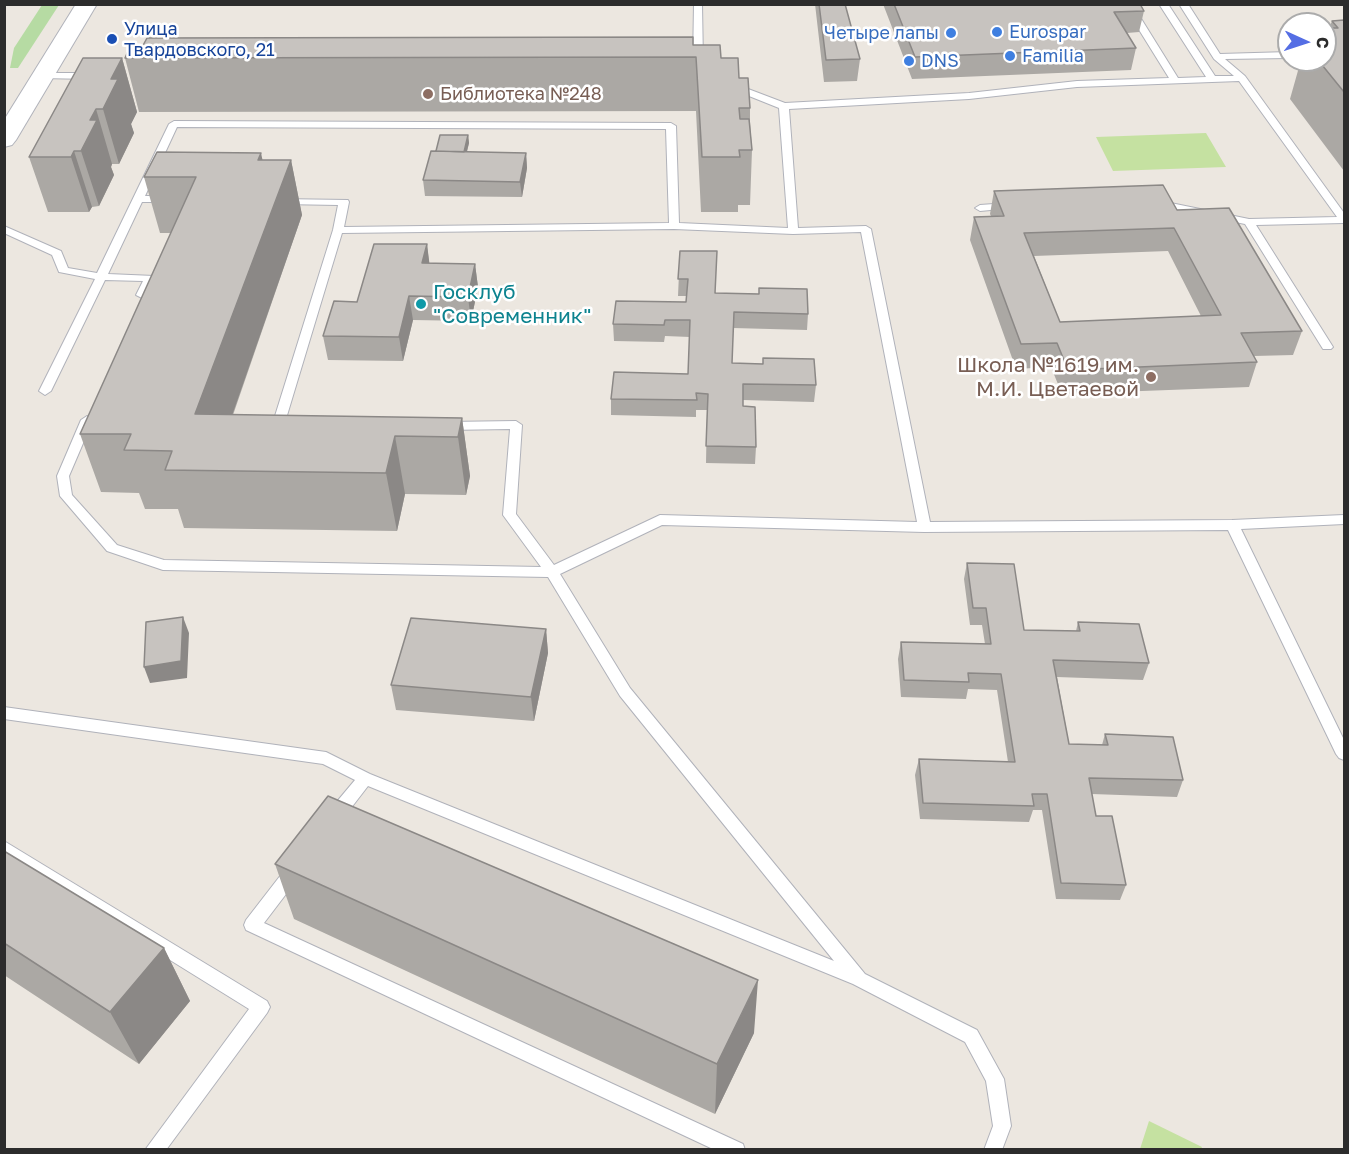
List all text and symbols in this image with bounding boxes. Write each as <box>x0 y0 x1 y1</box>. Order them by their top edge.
north arrow <box>1277 12 1337 72</box>
place label: Улица Твардовского, 21 <box>124 18 275 60</box>
place label: Eurospar <box>1009 21 1086 43</box>
place label: Четыре лапы <box>824 22 939 44</box>
marker: Eurospar <box>990 25 1004 39</box>
marker: Четыре лапы <box>944 26 958 40</box>
marker: Улица Твардовского, 21 <box>105 32 119 46</box>
text: С <box>1313 37 1333 49</box>
place label: Familia <box>1022 45 1084 67</box>
marker: Familia <box>1003 49 1017 63</box>
place label: DNS <box>921 50 959 72</box>
marker: DNS <box>902 54 916 68</box>
place label: Библиотека №248 <box>440 83 602 105</box>
marker: Библиотека №248 <box>421 87 435 101</box>
place label: Госклуб "Современник" <box>433 279 591 329</box>
marker: Госклуб "Современник" <box>414 297 428 311</box>
place label: Школа №1619 им. М.И. Цветаевой <box>957 352 1139 402</box>
marker: Школа №1619 им. М.И. Цветаевой <box>1144 370 1158 384</box>

